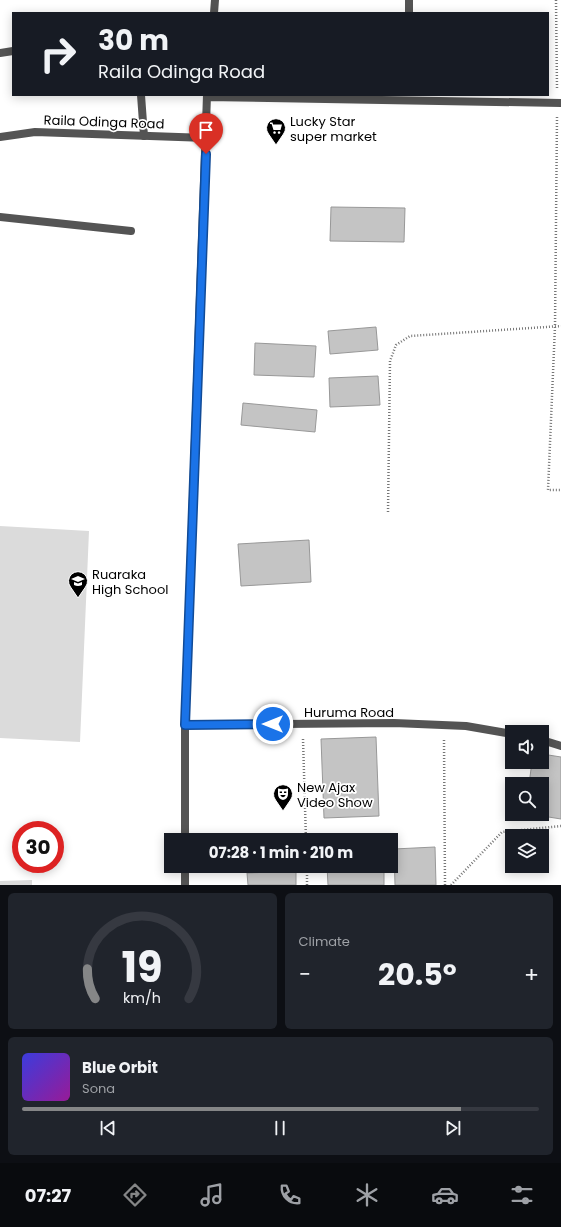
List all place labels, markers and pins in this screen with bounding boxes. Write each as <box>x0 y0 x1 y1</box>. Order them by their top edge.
place label: Lucky Star super market <box>290 112 377 146</box>
pin <box>189 113 223 154</box>
supermarket icon: Lucky Star super market <box>265 117 287 145</box>
place label: Ruaraka High School <box>92 565 168 599</box>
school or university icon: Ruaraka High School <box>67 570 89 598</box>
place label: New Ajax Video Show <box>297 778 373 812</box>
theatre icon: New Ajax Video Show <box>272 783 294 811</box>

